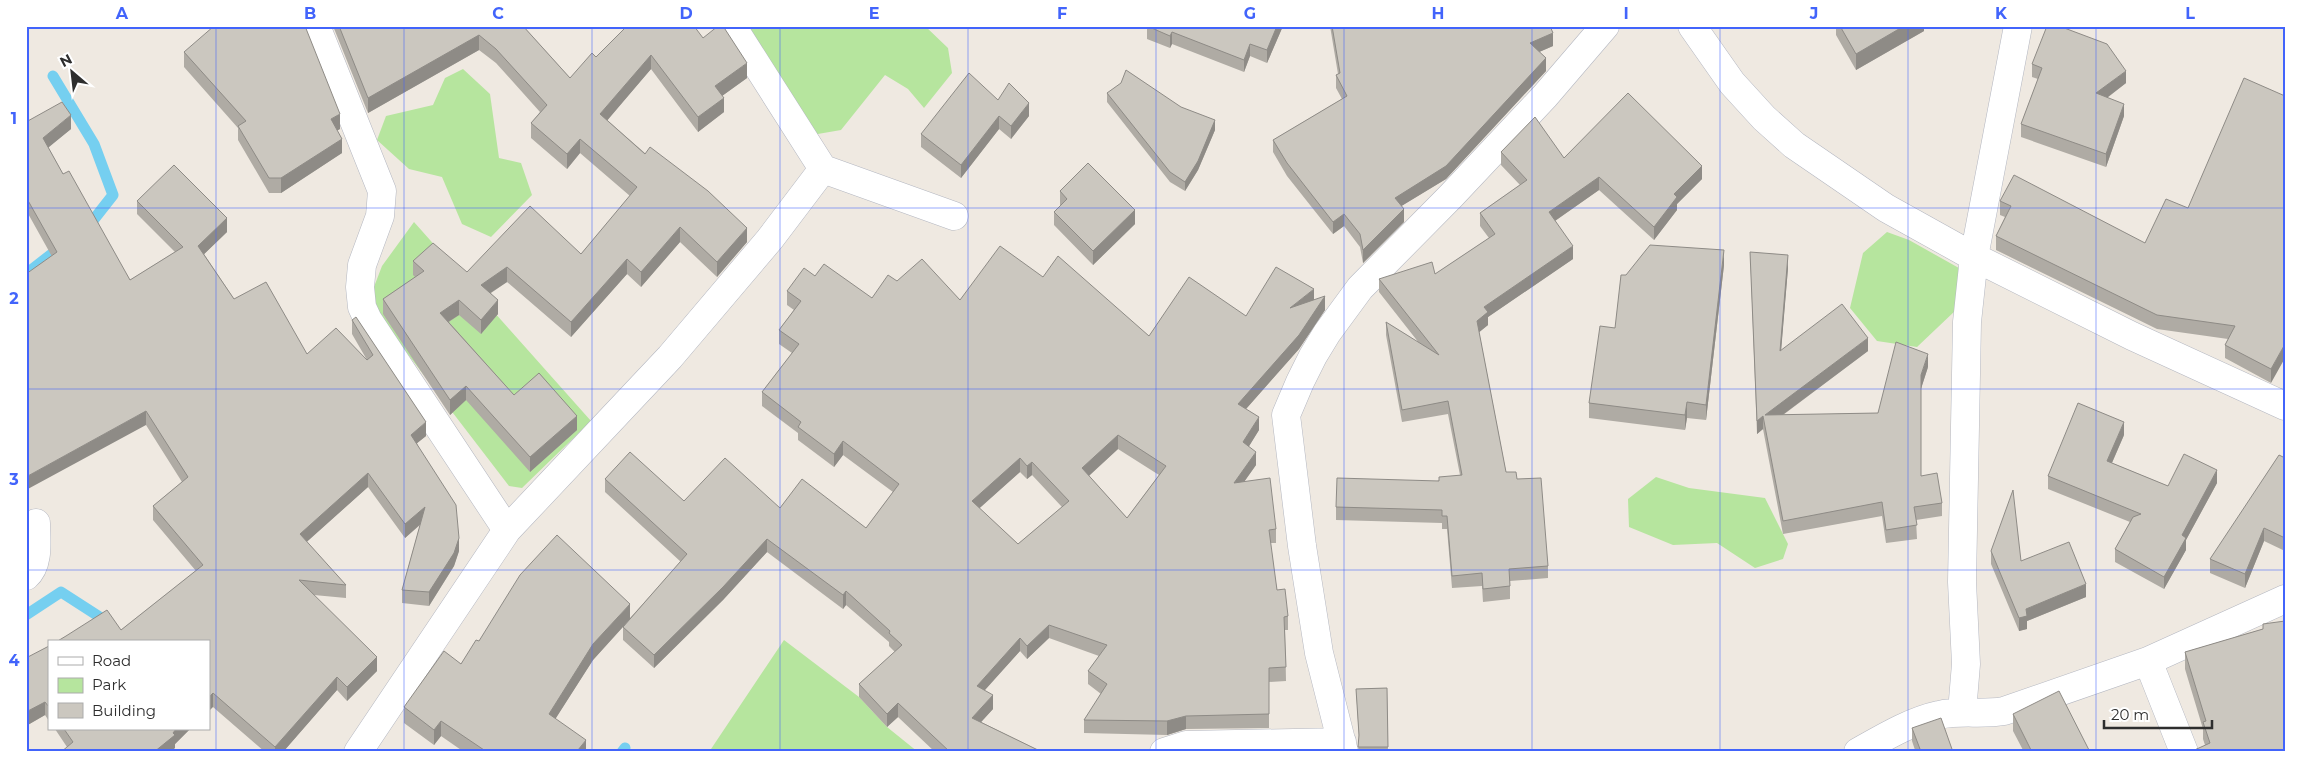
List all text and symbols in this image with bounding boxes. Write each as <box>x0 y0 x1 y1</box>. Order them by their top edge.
text: A <box>115 4 129 23</box>
text: B <box>304 4 316 23</box>
text: C <box>492 4 504 23</box>
text: D <box>679 4 693 23</box>
text: E <box>869 4 879 23</box>
text: F <box>1057 4 1067 23</box>
text: G <box>1244 4 1256 23</box>
text: H <box>1432 4 1444 23</box>
text: I <box>1623 4 1629 23</box>
text: J <box>1809 4 1818 23</box>
text: K <box>1995 4 2008 23</box>
text: L <box>2185 4 2195 23</box>
north arrow <box>48 48 98 98</box>
text: N <box>57 50 75 71</box>
text: 1 <box>11 109 17 128</box>
text: 2 <box>9 289 19 308</box>
text: 3 <box>8 470 19 489</box>
legend <box>48 640 210 730</box>
text: 4 <box>8 651 20 670</box>
text: Road <box>92 651 131 670</box>
text: Park <box>92 675 126 694</box>
scale bar <box>2104 698 2211 730</box>
text: Building <box>92 701 156 720</box>
text: 20 m <box>2111 705 2149 724</box>

